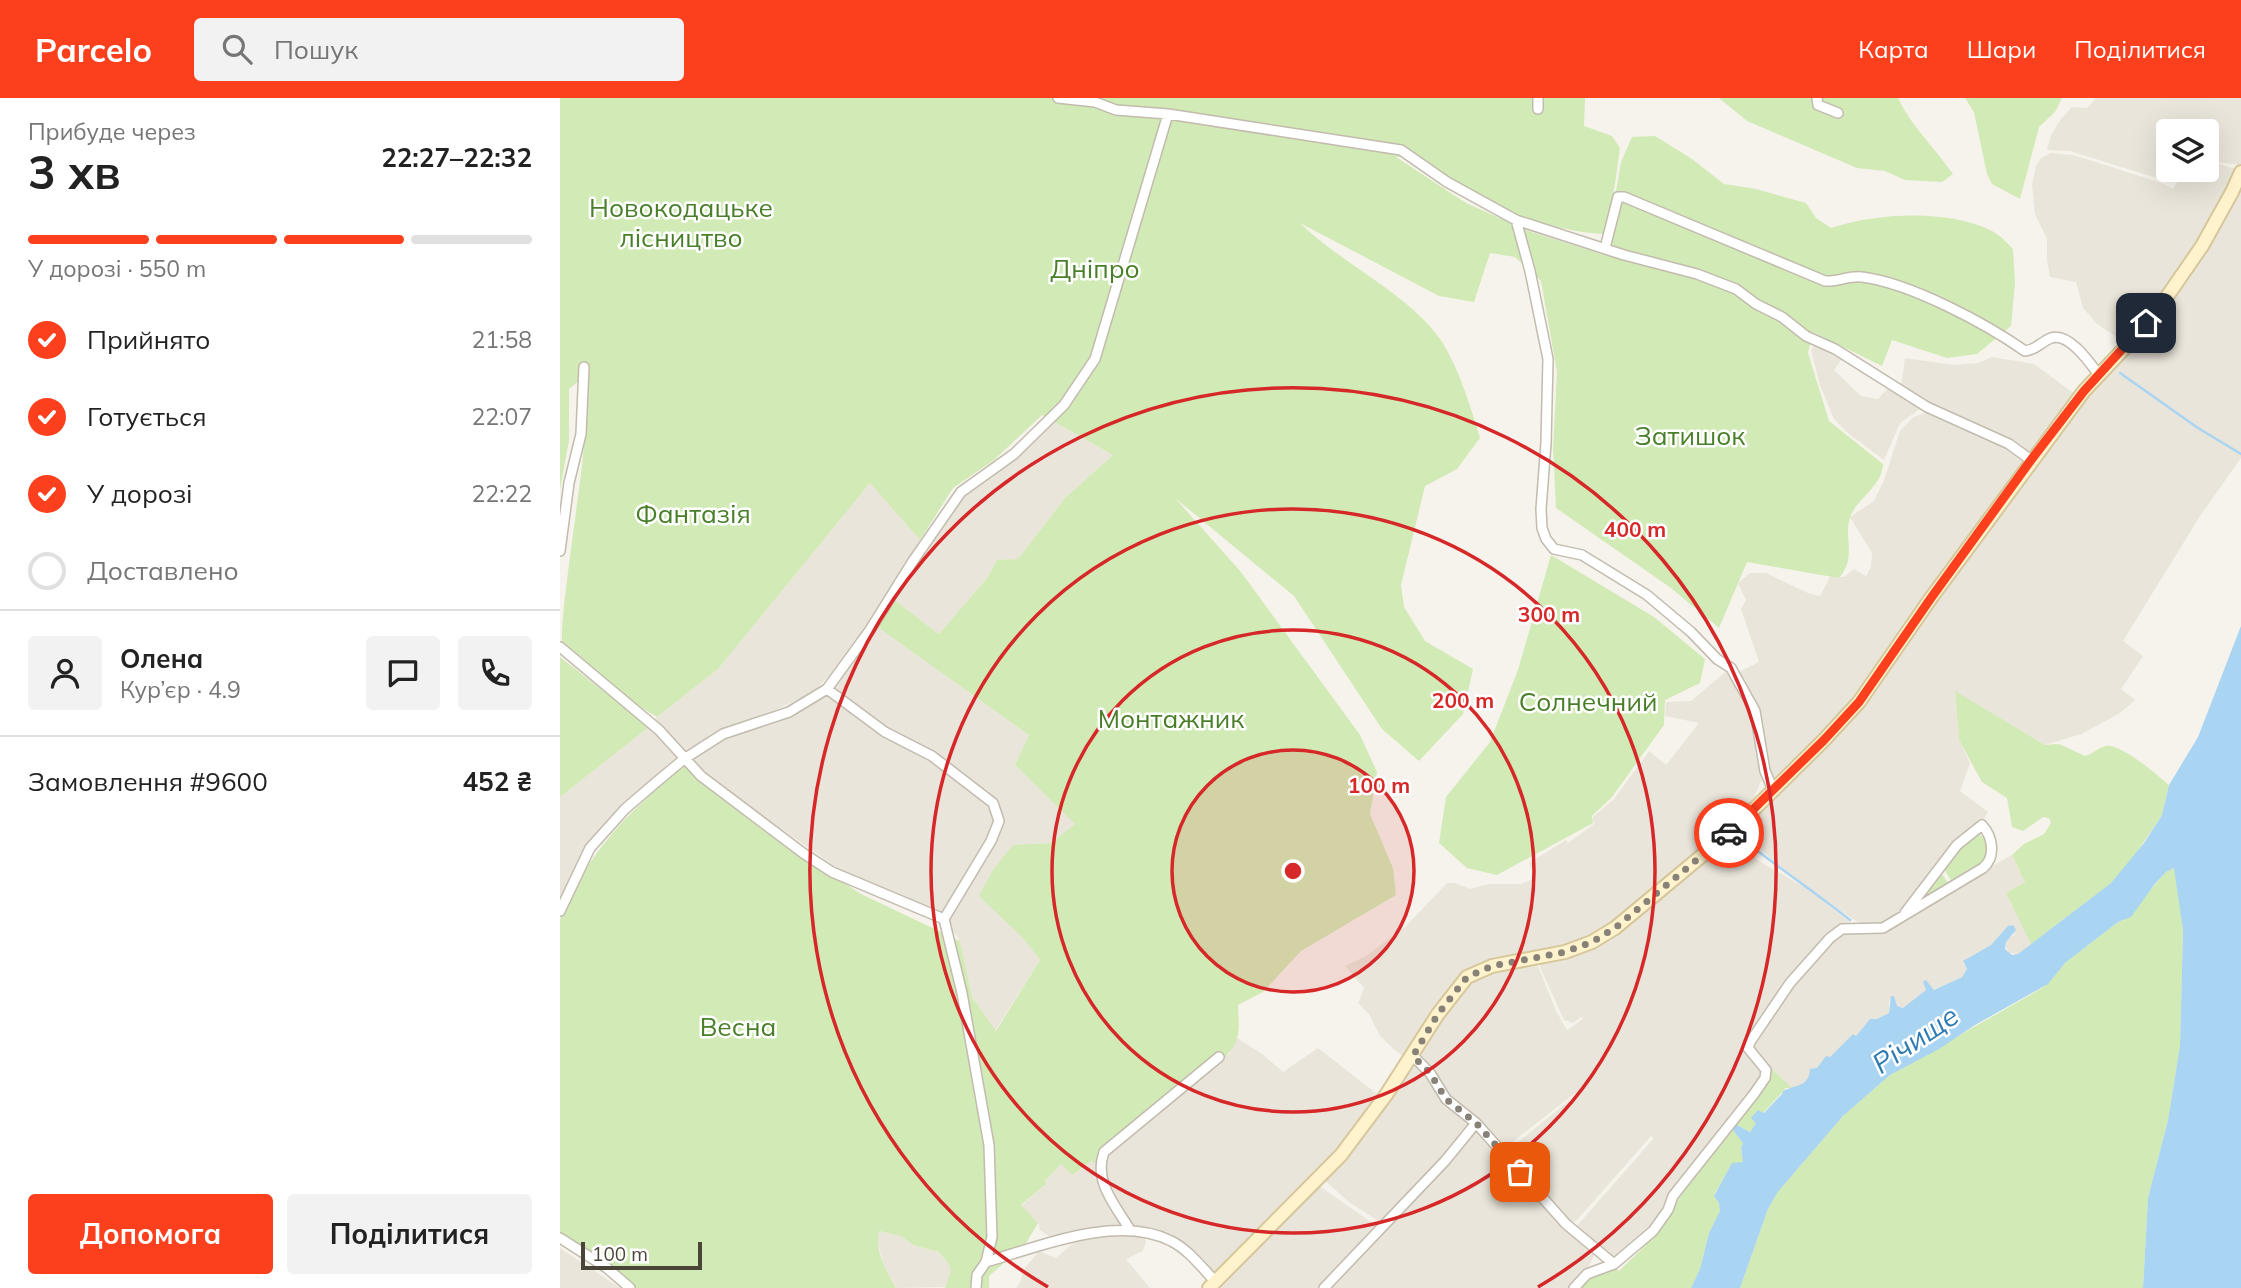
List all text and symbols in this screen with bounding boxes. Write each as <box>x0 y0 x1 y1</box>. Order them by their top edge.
search box <box>194 18 684 81</box>
text: Parcelo <box>35 29 152 70</box>
icon: search <box>218 30 256 68</box>
text: Пошук <box>274 33 358 66</box>
text: Карта <box>1858 34 1929 64</box>
text: Шари <box>1967 34 2036 64</box>
text: Поділитися <box>2074 34 2206 64</box>
text: Прибуде через <box>28 117 196 146</box>
map controls <box>2156 119 2219 182</box>
button: layers <box>2156 119 2219 182</box>
text: 22:27–22:32 <box>381 141 532 174</box>
text: 3 хв <box>28 143 121 201</box>
park label: Новокодацьке лісництво <box>589 191 773 254</box>
park label: Дніпро <box>1050 252 1140 285</box>
text: У дорозі · 550 m <box>28 254 206 283</box>
pin <box>2116 293 2176 353</box>
icon: home <box>2127 304 2165 342</box>
icon: check <box>28 321 66 359</box>
text: Прийнято <box>87 323 210 356</box>
text: 21:58 <box>472 325 532 354</box>
icon: check <box>28 398 66 436</box>
text: Готується <box>87 400 206 433</box>
text: 22:07 <box>472 402 532 431</box>
park label: Затишок <box>1635 419 1745 452</box>
icon: check <box>28 475 66 513</box>
text: У дорозі <box>87 477 193 510</box>
text: 22:22 <box>472 479 532 508</box>
park label: Фантазія <box>635 497 751 530</box>
text: 400 m <box>1604 516 1666 542</box>
text: Доставлено <box>87 554 239 587</box>
text: 300 m <box>1518 601 1580 627</box>
button: person <box>28 636 102 710</box>
button: chat <box>366 636 440 710</box>
button: phone <box>458 636 532 710</box>
text: Олена <box>120 642 203 675</box>
text: Кур’єр · 4.9 <box>120 675 241 704</box>
park label: Солнечний <box>1519 685 1657 718</box>
text: 200 m <box>1432 687 1494 713</box>
park label: Монтажник <box>1098 702 1244 735</box>
text: Замовлення #9600 <box>28 765 268 798</box>
text: 452 ₴ <box>462 765 532 798</box>
text: 100 m <box>1348 772 1410 798</box>
courier <box>1694 798 1764 868</box>
icon: car <box>1710 814 1748 852</box>
centre of rings <box>1281 859 1305 883</box>
water label: Річище <box>1865 997 1965 1081</box>
park label: Весна <box>700 1010 776 1043</box>
pin <box>1490 1142 1550 1202</box>
icon: bag <box>1501 1153 1539 1191</box>
button: Допомога <box>28 1194 273 1274</box>
button: Поділитися <box>287 1194 532 1274</box>
scale bar <box>581 1239 702 1271</box>
text: 100 m <box>592 1242 648 1266</box>

